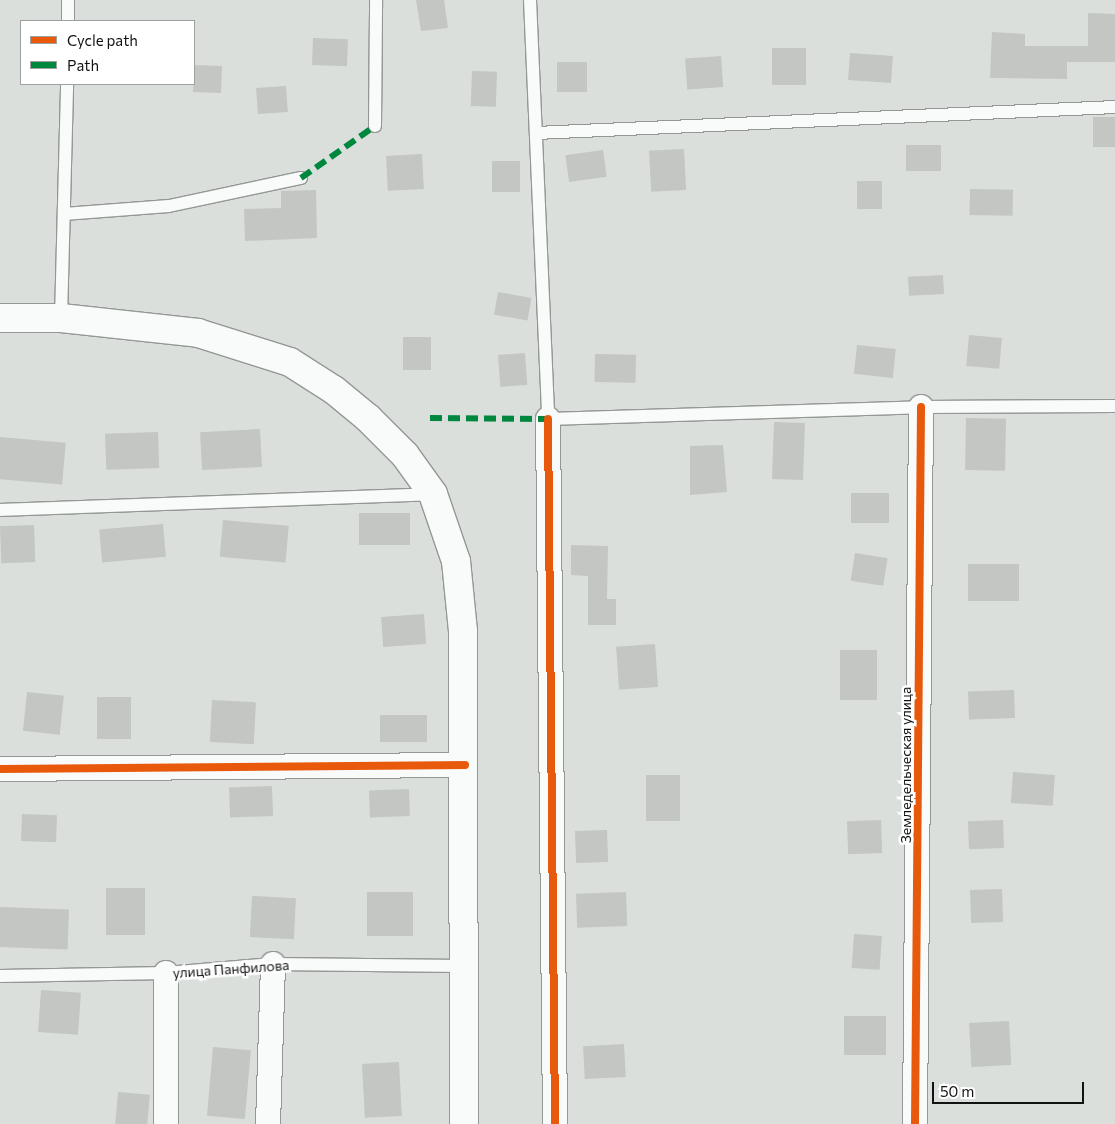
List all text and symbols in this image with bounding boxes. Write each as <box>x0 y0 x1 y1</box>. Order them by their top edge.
legend <box>20 20 195 85</box>
text: Cycle path <box>67 31 138 49</box>
text: Path <box>67 56 99 74</box>
street label: Земледельческая улица <box>898 687 914 843</box>
street label: улица Панфилова <box>172 957 290 981</box>
scale bar <box>935 1072 1088 1104</box>
text: 50 m <box>940 1082 974 1100</box>

